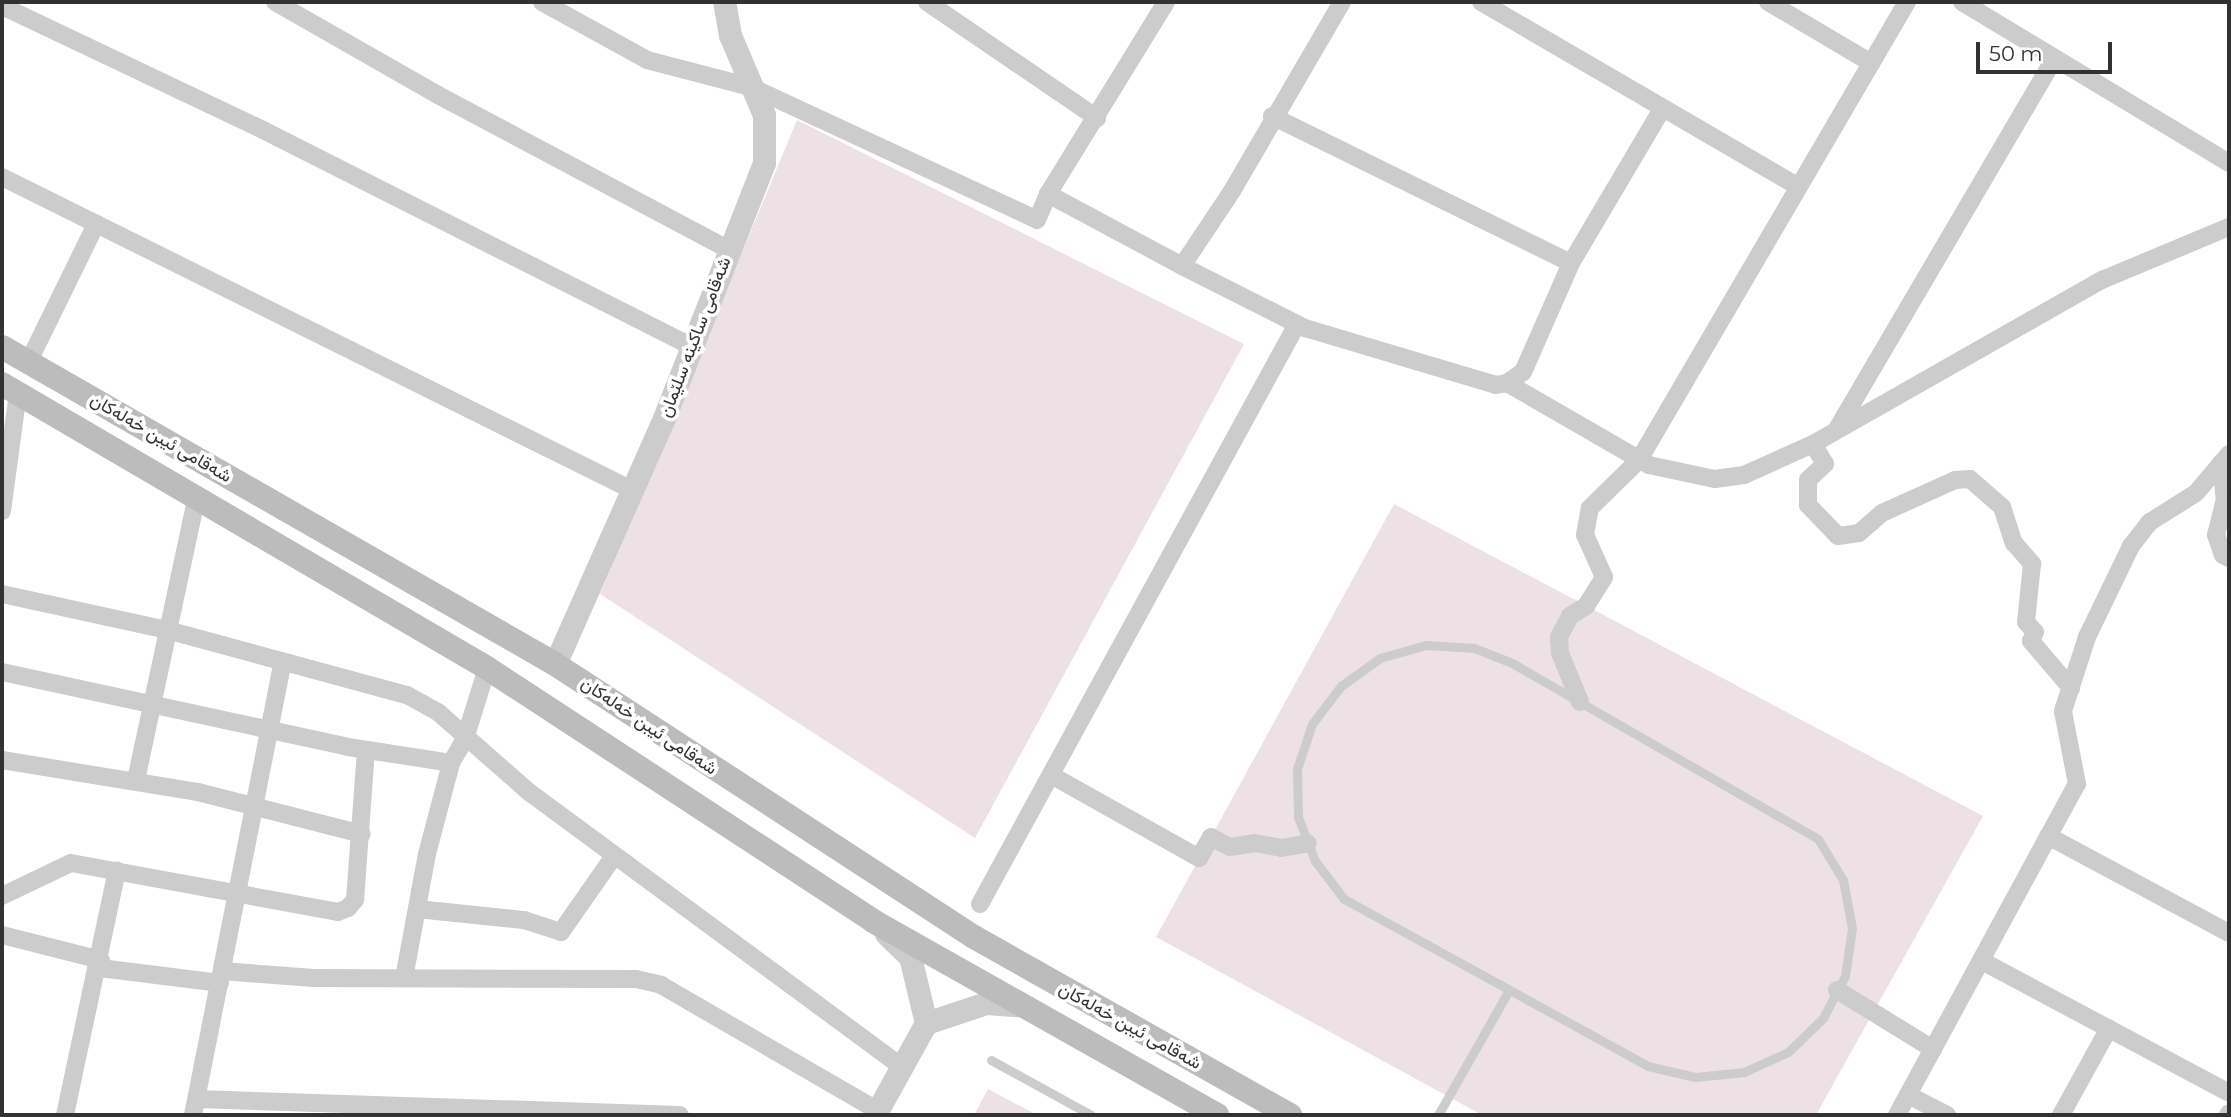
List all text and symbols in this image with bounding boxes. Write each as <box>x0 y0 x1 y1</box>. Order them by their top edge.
scale bar <box>1979 28 2116 72</box>
text: 50 m <box>1989 41 2043 66</box>
street label: شەقامی ساکینە سلێمان <box>654 254 736 420</box>
street label: شەقامی ئیبن خەلەکان <box>86 389 236 487</box>
street label: شەقامی ئیبن خەلەکان <box>577 672 721 780</box>
street label: شەقامی ئیبن خەلەکان <box>1055 978 1205 1074</box>

